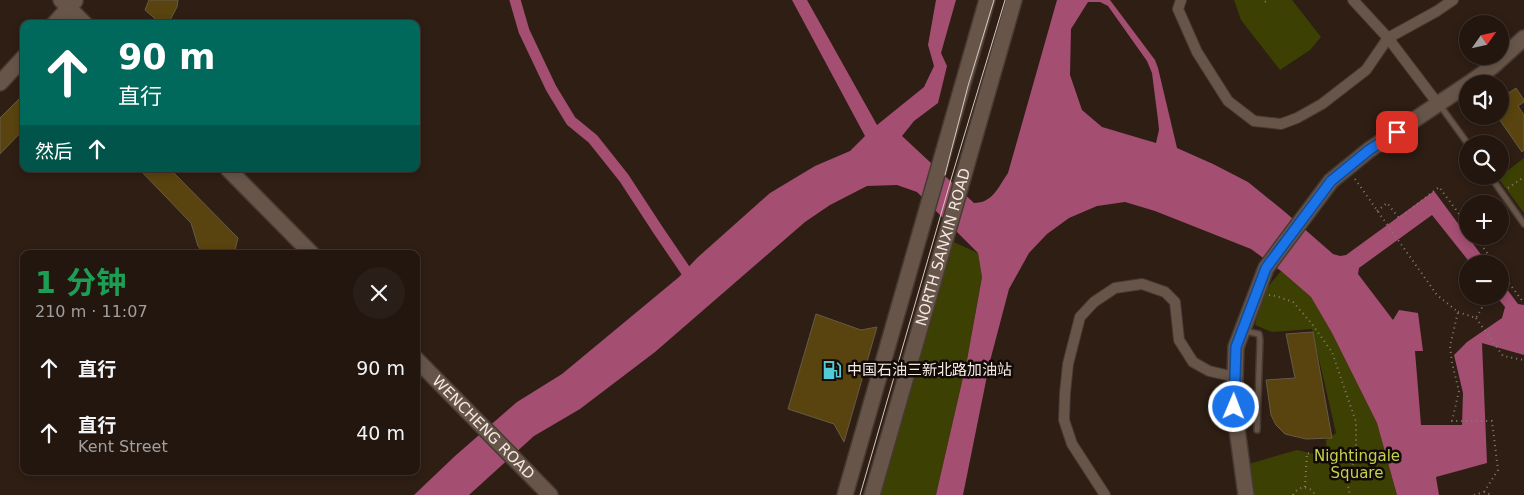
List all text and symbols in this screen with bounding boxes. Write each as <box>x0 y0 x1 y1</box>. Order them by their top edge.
north arrow <box>1459 15 1509 65</box>
map controls <box>1459 15 1509 305</box>
text: 90 m <box>118 37 215 77</box>
icon: ahead <box>35 40 100 105</box>
button: sound <box>1459 75 1509 125</box>
text: 直行 <box>118 84 162 109</box>
pin <box>1376 111 1418 153</box>
icon: arrive <box>1383 118 1411 146</box>
icon: ahead <box>83 135 111 163</box>
button: search <box>1459 135 1509 185</box>
text: 然后 <box>35 140 73 162</box>
street label: NORTH SANXIN ROAD <box>912 166 974 328</box>
button: + <box>1459 195 1509 245</box>
button: − <box>1459 255 1509 305</box>
text: 1 分钟 <box>35 265 126 300</box>
button: close <box>353 267 405 319</box>
text: 210 m · 11:07 <box>35 302 148 321</box>
icon: ahead <box>35 354 63 382</box>
text: 90 m <box>356 357 405 379</box>
text: 直行 <box>78 358 116 380</box>
fuel station icon: 中国石油三新北路加油站 <box>821 359 843 381</box>
place label: 中国石油三新北路加油站 <box>847 361 1012 379</box>
street label: WENCHENG ROAD <box>428 372 538 483</box>
position arrow <box>1207 380 1259 432</box>
text: 直行 <box>78 414 116 436</box>
icon: ahead <box>35 419 63 447</box>
text: 40 m <box>356 422 405 444</box>
text: Kent Street <box>78 437 168 456</box>
park label: Nightingale Square <box>1314 447 1400 482</box>

